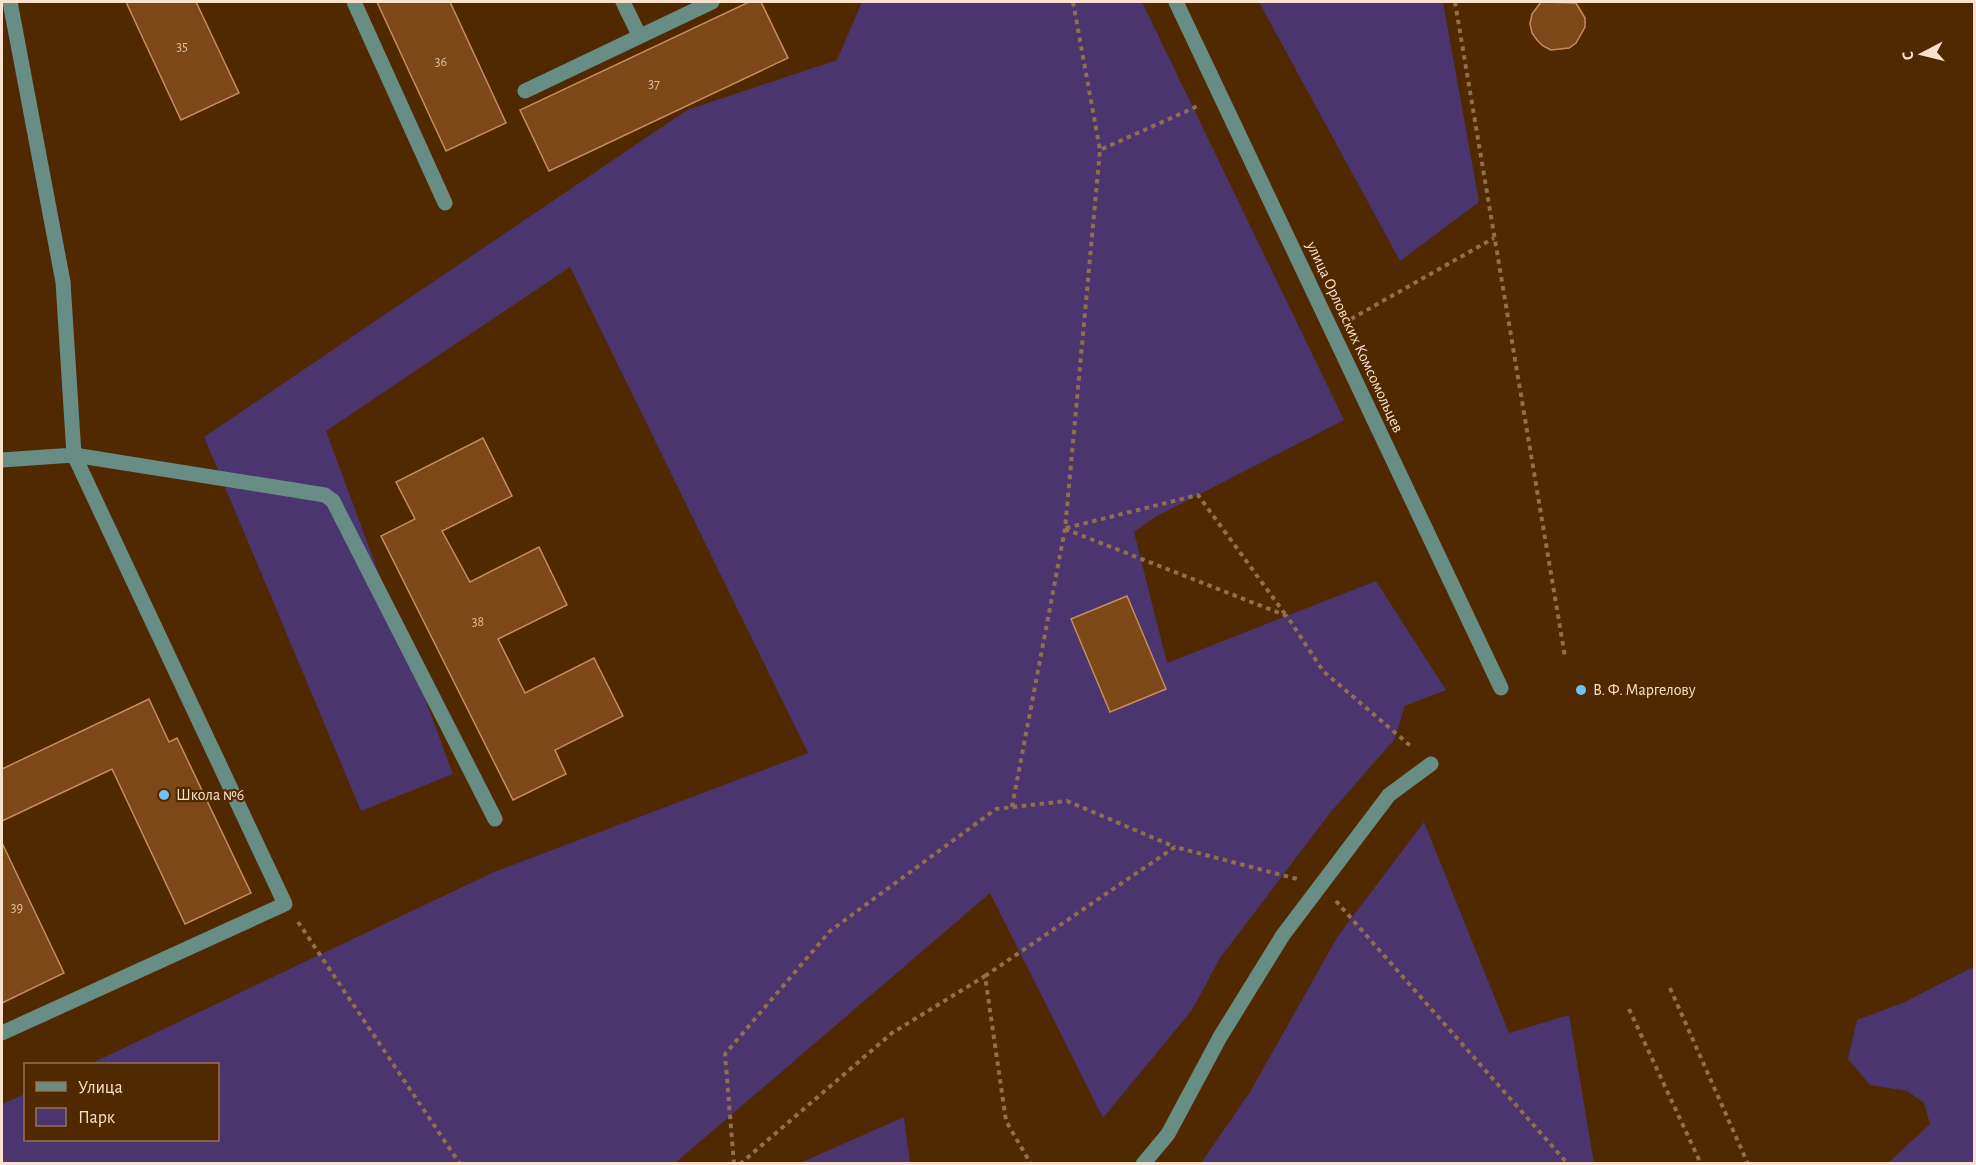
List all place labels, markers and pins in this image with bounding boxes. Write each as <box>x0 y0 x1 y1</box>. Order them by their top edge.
place label: В. Ф. Маргелову <box>1593 682 1696 699</box>
marker: В. Ф. Маргелову <box>1574 683 1588 697</box>
place label: Школа №6 <box>176 787 244 803</box>
marker: Школа №6 <box>157 788 171 802</box>

